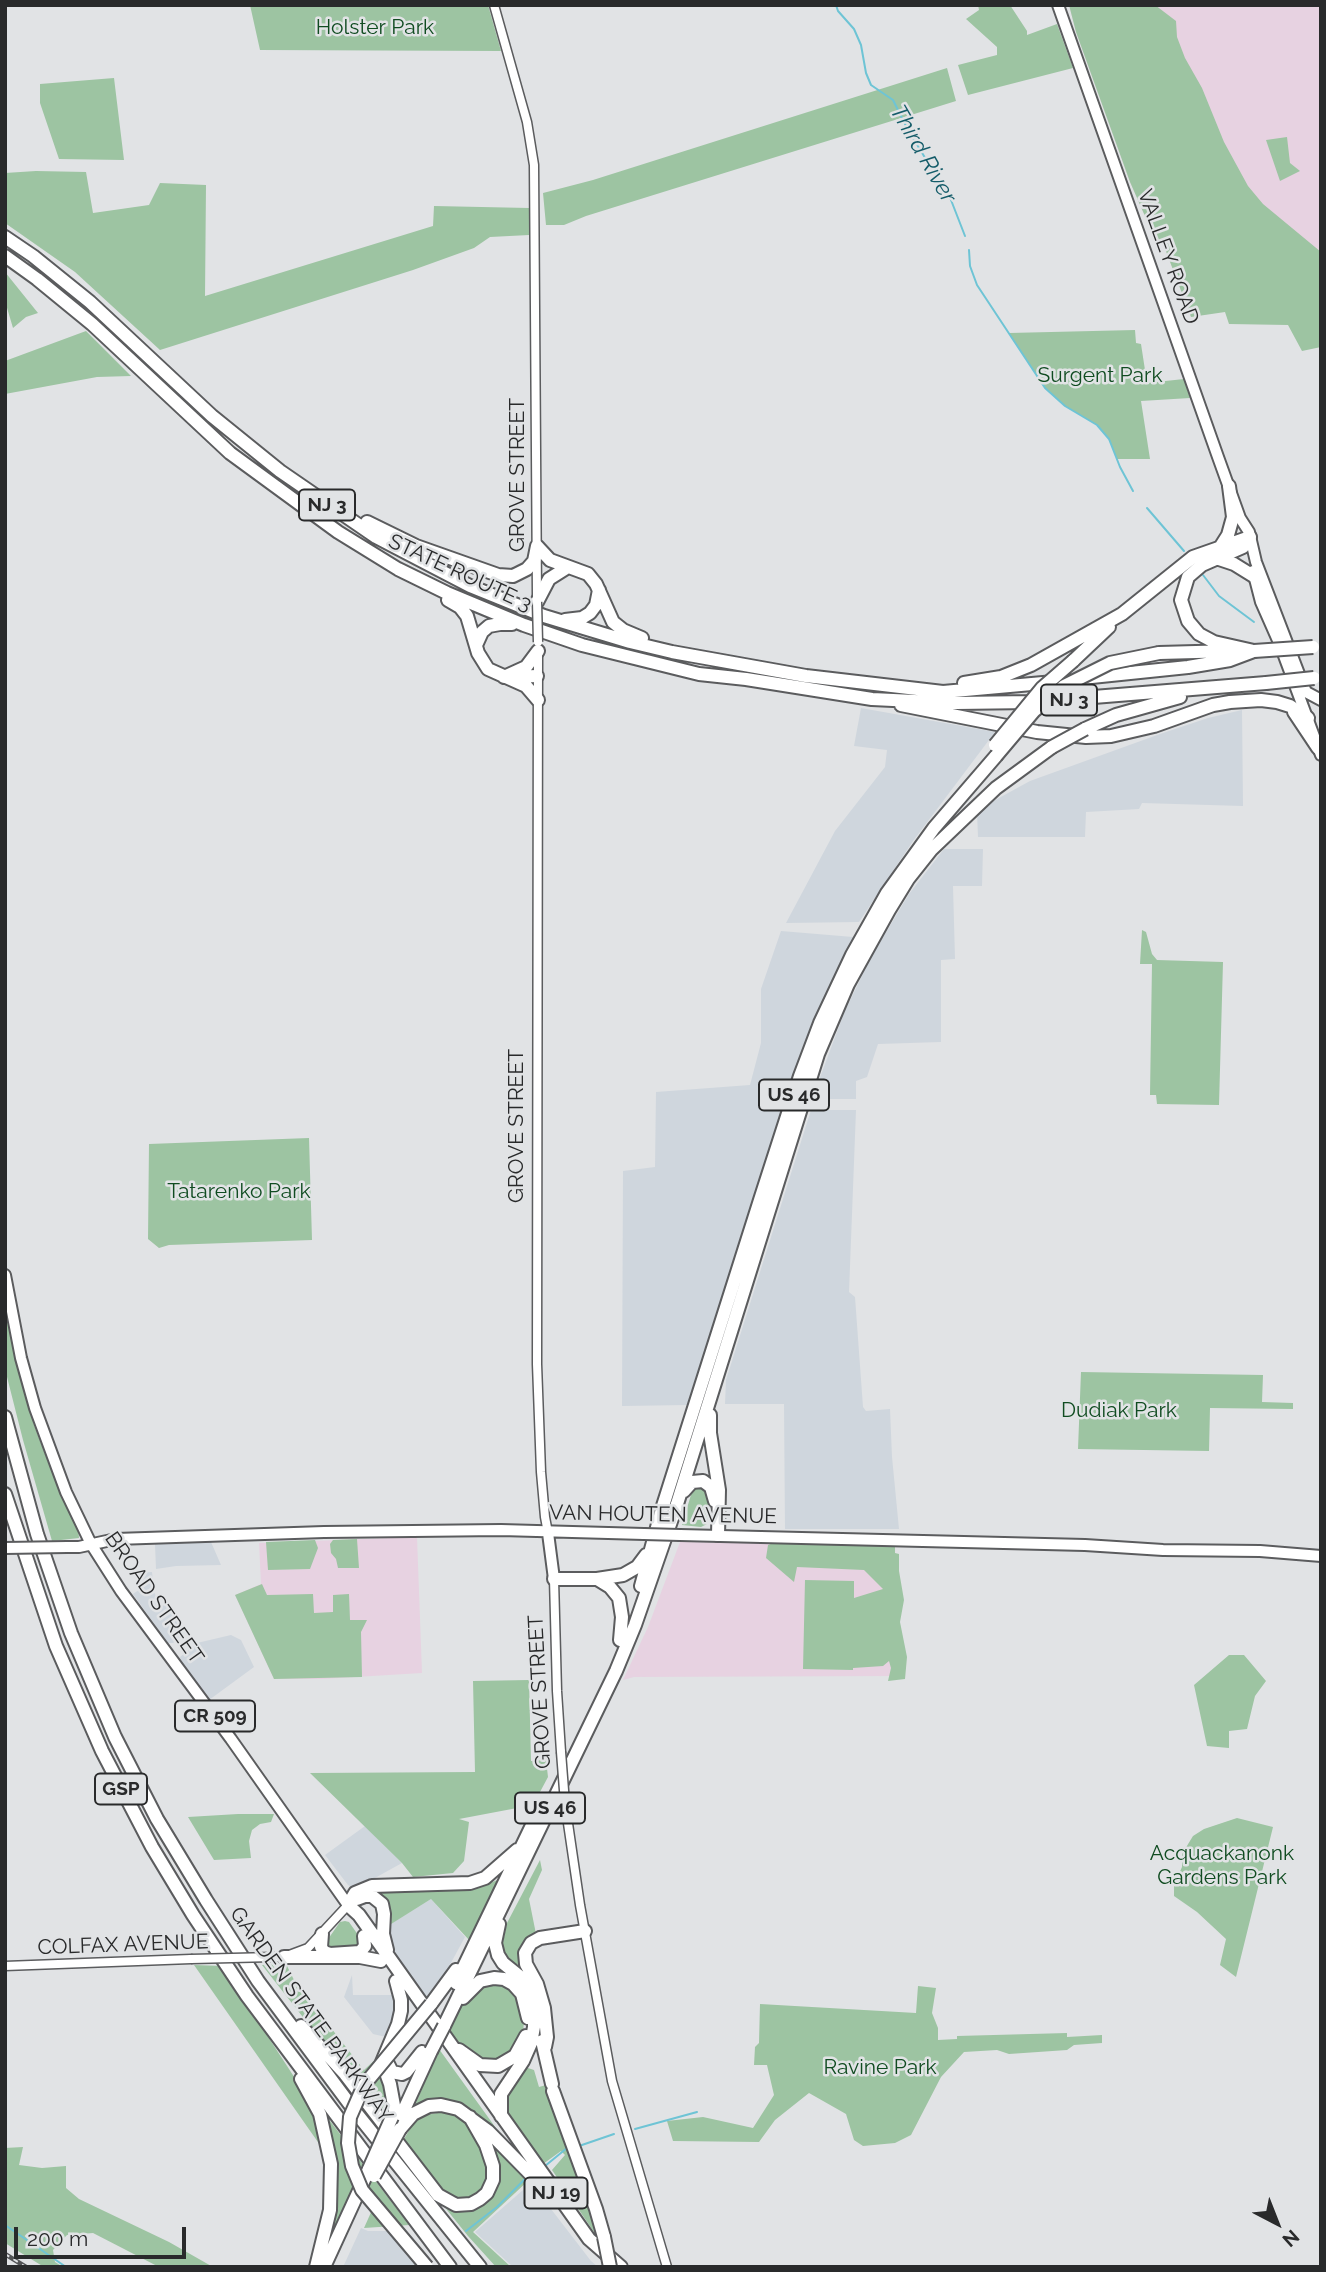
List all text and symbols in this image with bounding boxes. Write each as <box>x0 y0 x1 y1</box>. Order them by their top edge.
park label: Holster Park <box>316 15 434 41</box>
water label: Third River <box>884 100 962 208</box>
street label: VALLEY ROAD <box>1132 186 1204 328</box>
park label: Surgent Park <box>1037 363 1163 389</box>
street label: GROVE STREET <box>505 398 531 552</box>
road number: NJ 3 <box>299 490 355 520</box>
street label: STATE ROUTE 3 <box>384 529 536 617</box>
road number: NJ 3 <box>1041 684 1097 716</box>
street label: GROVE STREET <box>504 1049 530 1203</box>
road number: US 46 <box>759 1079 829 1110</box>
park label: Tatarenko Park <box>167 1179 311 1205</box>
park label: Dudiak Park <box>1061 1398 1177 1424</box>
street label: VAN HOUTEN AVENUE <box>549 1500 777 1530</box>
street label: BROAD STREET <box>99 1527 209 1669</box>
street label: GROVE STREET <box>523 1614 557 1770</box>
road number: CR 509 <box>175 1700 255 1732</box>
road number: GSP <box>95 1774 147 1804</box>
road number: US 46 <box>515 1792 585 1824</box>
park label: Acquackanonk Gardens Park <box>1150 1841 1294 1891</box>
street label: GARDEN STATE PARKWAY <box>224 1902 398 2128</box>
street label: COLFAX AVENUE <box>37 1929 209 1961</box>
park label: Ravine Park <box>823 2055 937 2081</box>
road number: NJ 19 <box>524 2178 588 2208</box>
north arrow <box>1242 2188 1312 2258</box>
scale bar <box>18 2212 189 2256</box>
text: 200 m <box>27 2226 88 2251</box>
text: N <box>1278 2226 1304 2252</box>

